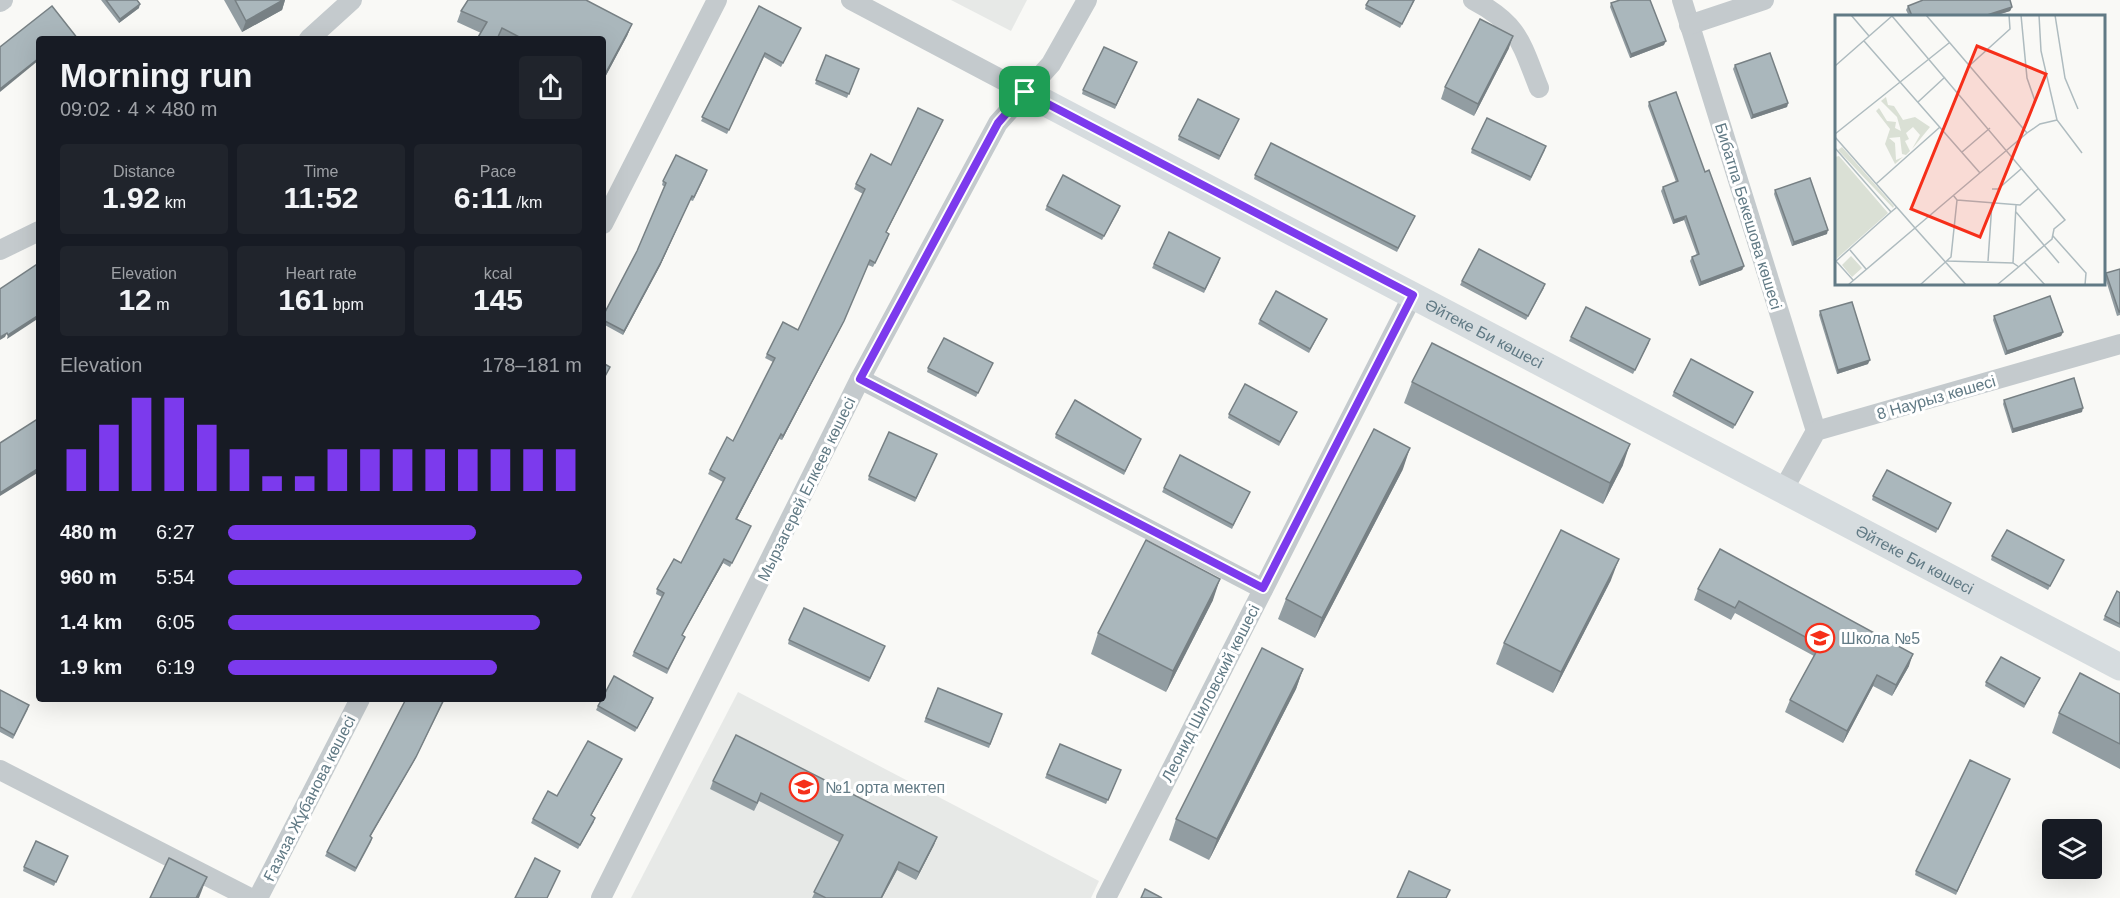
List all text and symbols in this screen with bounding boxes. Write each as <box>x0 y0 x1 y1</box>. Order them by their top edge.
inset map <box>1835 15 2105 285</box>
button: share <box>519 56 582 119</box>
text: Morning run <box>60 57 252 94</box>
pin <box>999 66 1050 117</box>
icon: arrive <box>1008 75 1041 108</box>
text: 09:02 · 4 × 480 m <box>60 98 217 120</box>
street label: Бибатпа Бекешова көшесі <box>1712 121 1785 311</box>
text: Distance <box>113 163 175 180</box>
text: Time <box>304 163 338 180</box>
text: Pace <box>480 163 516 180</box>
text: 1.92 <box>102 181 160 214</box>
text: 11:52 <box>283 181 359 214</box>
text: 6:11 <box>454 181 512 214</box>
text: km <box>160 194 186 211</box>
text: /km <box>512 194 542 211</box>
text: Elevation <box>111 265 177 282</box>
text: Heart rate <box>285 265 357 282</box>
text: kcal <box>484 265 512 282</box>
text: 12 <box>118 283 152 316</box>
text: 161 <box>278 283 328 316</box>
text: 145 <box>473 283 523 316</box>
text: m <box>152 296 170 313</box>
text: bpm <box>328 296 364 313</box>
street label: Әйтеке Би көшесі <box>1422 296 1546 372</box>
text: Elevation <box>60 354 142 376</box>
text: 178–181 m <box>482 354 582 376</box>
street label: 8 Наурыз көшесі <box>1875 372 1998 423</box>
street label: Мырзагерей Елкеев көшесі <box>754 395 858 584</box>
text: 480 m <box>60 521 117 543</box>
text: 6:27 <box>156 521 195 543</box>
street label: Әйтеке Би көшесі <box>1853 522 1976 598</box>
text: 960 m <box>60 566 117 588</box>
text: 5:54 <box>156 566 195 588</box>
street label: Леонид Шиловский көшесі <box>1158 602 1263 785</box>
text: 1.4 km <box>60 611 122 633</box>
text: 6:05 <box>156 611 195 633</box>
school or university icon: Школа №5 <box>1804 622 1836 654</box>
place label: Школа №5 <box>1841 630 1920 647</box>
text: 1.9 km <box>60 656 122 678</box>
text: 6:19 <box>156 656 195 678</box>
street label: Ғазиза Жұбанова көшесі <box>260 713 359 885</box>
school or university icon: №1 орта мектеп <box>788 771 820 803</box>
place label: №1 орта мектеп <box>825 779 945 796</box>
map controls <box>2042 819 2102 879</box>
button: layers <box>2042 819 2102 879</box>

